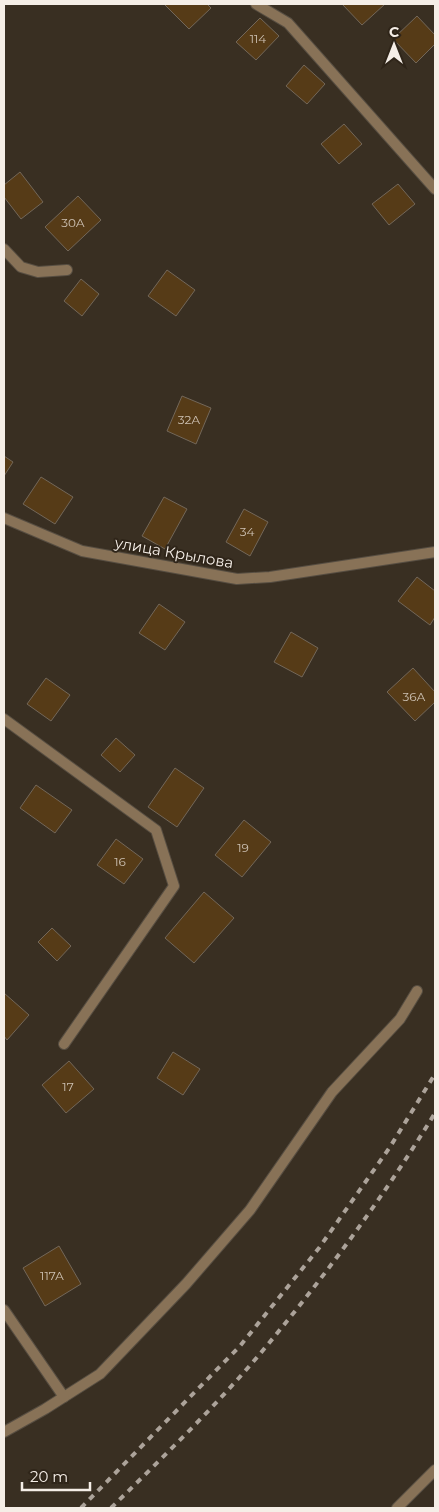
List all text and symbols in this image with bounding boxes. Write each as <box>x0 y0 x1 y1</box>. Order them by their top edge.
north arrow <box>369 20 419 70</box>
text: С <box>389 23 399 41</box>
house number: 114 <box>250 31 266 46</box>
house number: 30А <box>61 215 85 230</box>
house number: 32А <box>178 412 200 427</box>
house number: 34 <box>240 524 254 539</box>
street label: улица Крылова <box>112 533 235 572</box>
house number: 36А <box>402 689 426 704</box>
house number: 19 <box>237 840 249 855</box>
house number: 16 <box>114 854 126 869</box>
house number: 17 <box>62 1079 74 1094</box>
house number: 117А <box>40 1268 64 1283</box>
scale bar <box>22 1460 90 1492</box>
text: 20 m <box>30 1467 68 1486</box>

